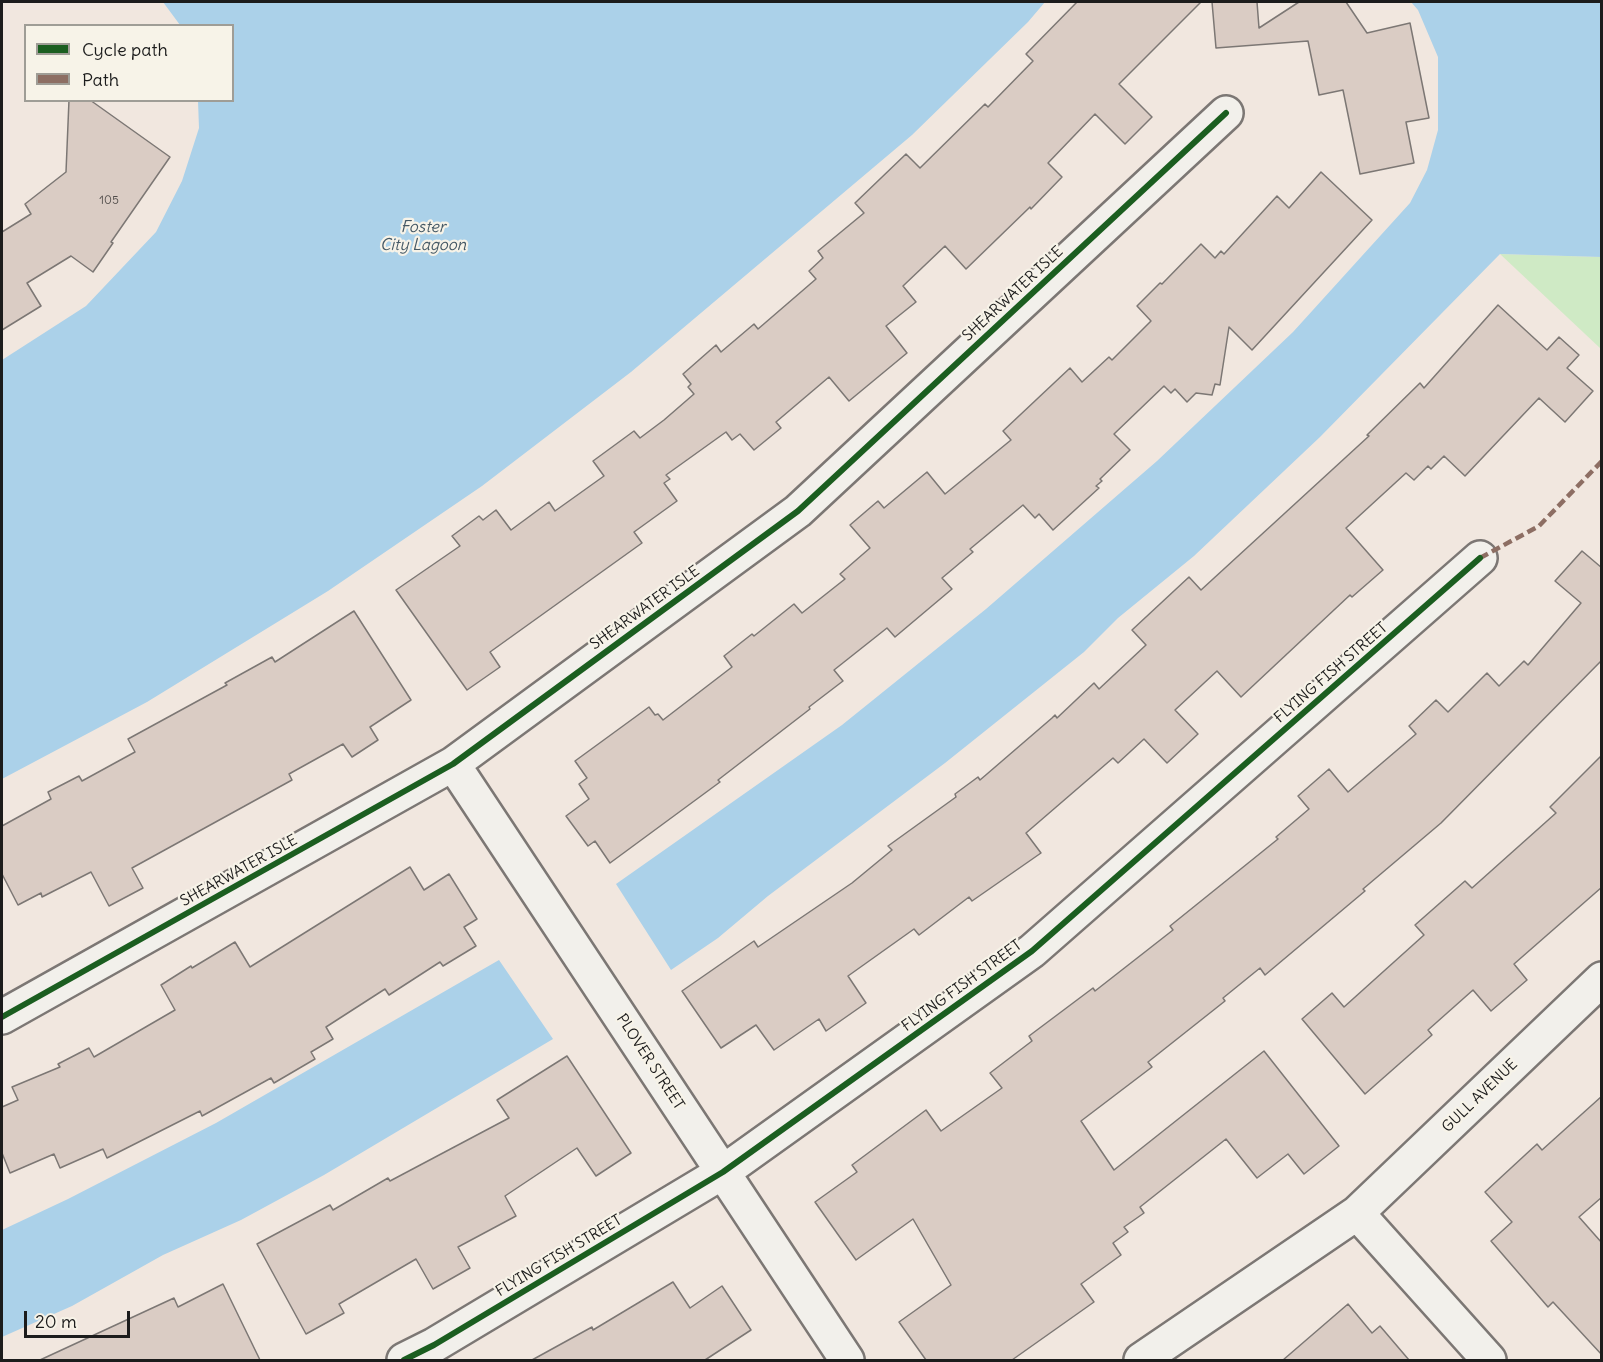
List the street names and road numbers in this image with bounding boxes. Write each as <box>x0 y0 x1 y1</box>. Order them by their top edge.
street label: SHEARWATER ISLE <box>959 243 1067 345</box>
street label: SHEARWATER ISLE <box>587 562 703 654</box>
street label: FLYING FISH STREET <box>1271 619 1391 727</box>
street label: SHEARWATER ISLE <box>177 831 301 911</box>
street label: FLYING FISH STREET <box>899 936 1025 1036</box>
street label: PLOVER STREET <box>612 1011 688 1113</box>
street label: GULL AVENUE <box>1439 1056 1521 1136</box>
street label: FLYING FISH STREET <box>493 1211 625 1301</box>

